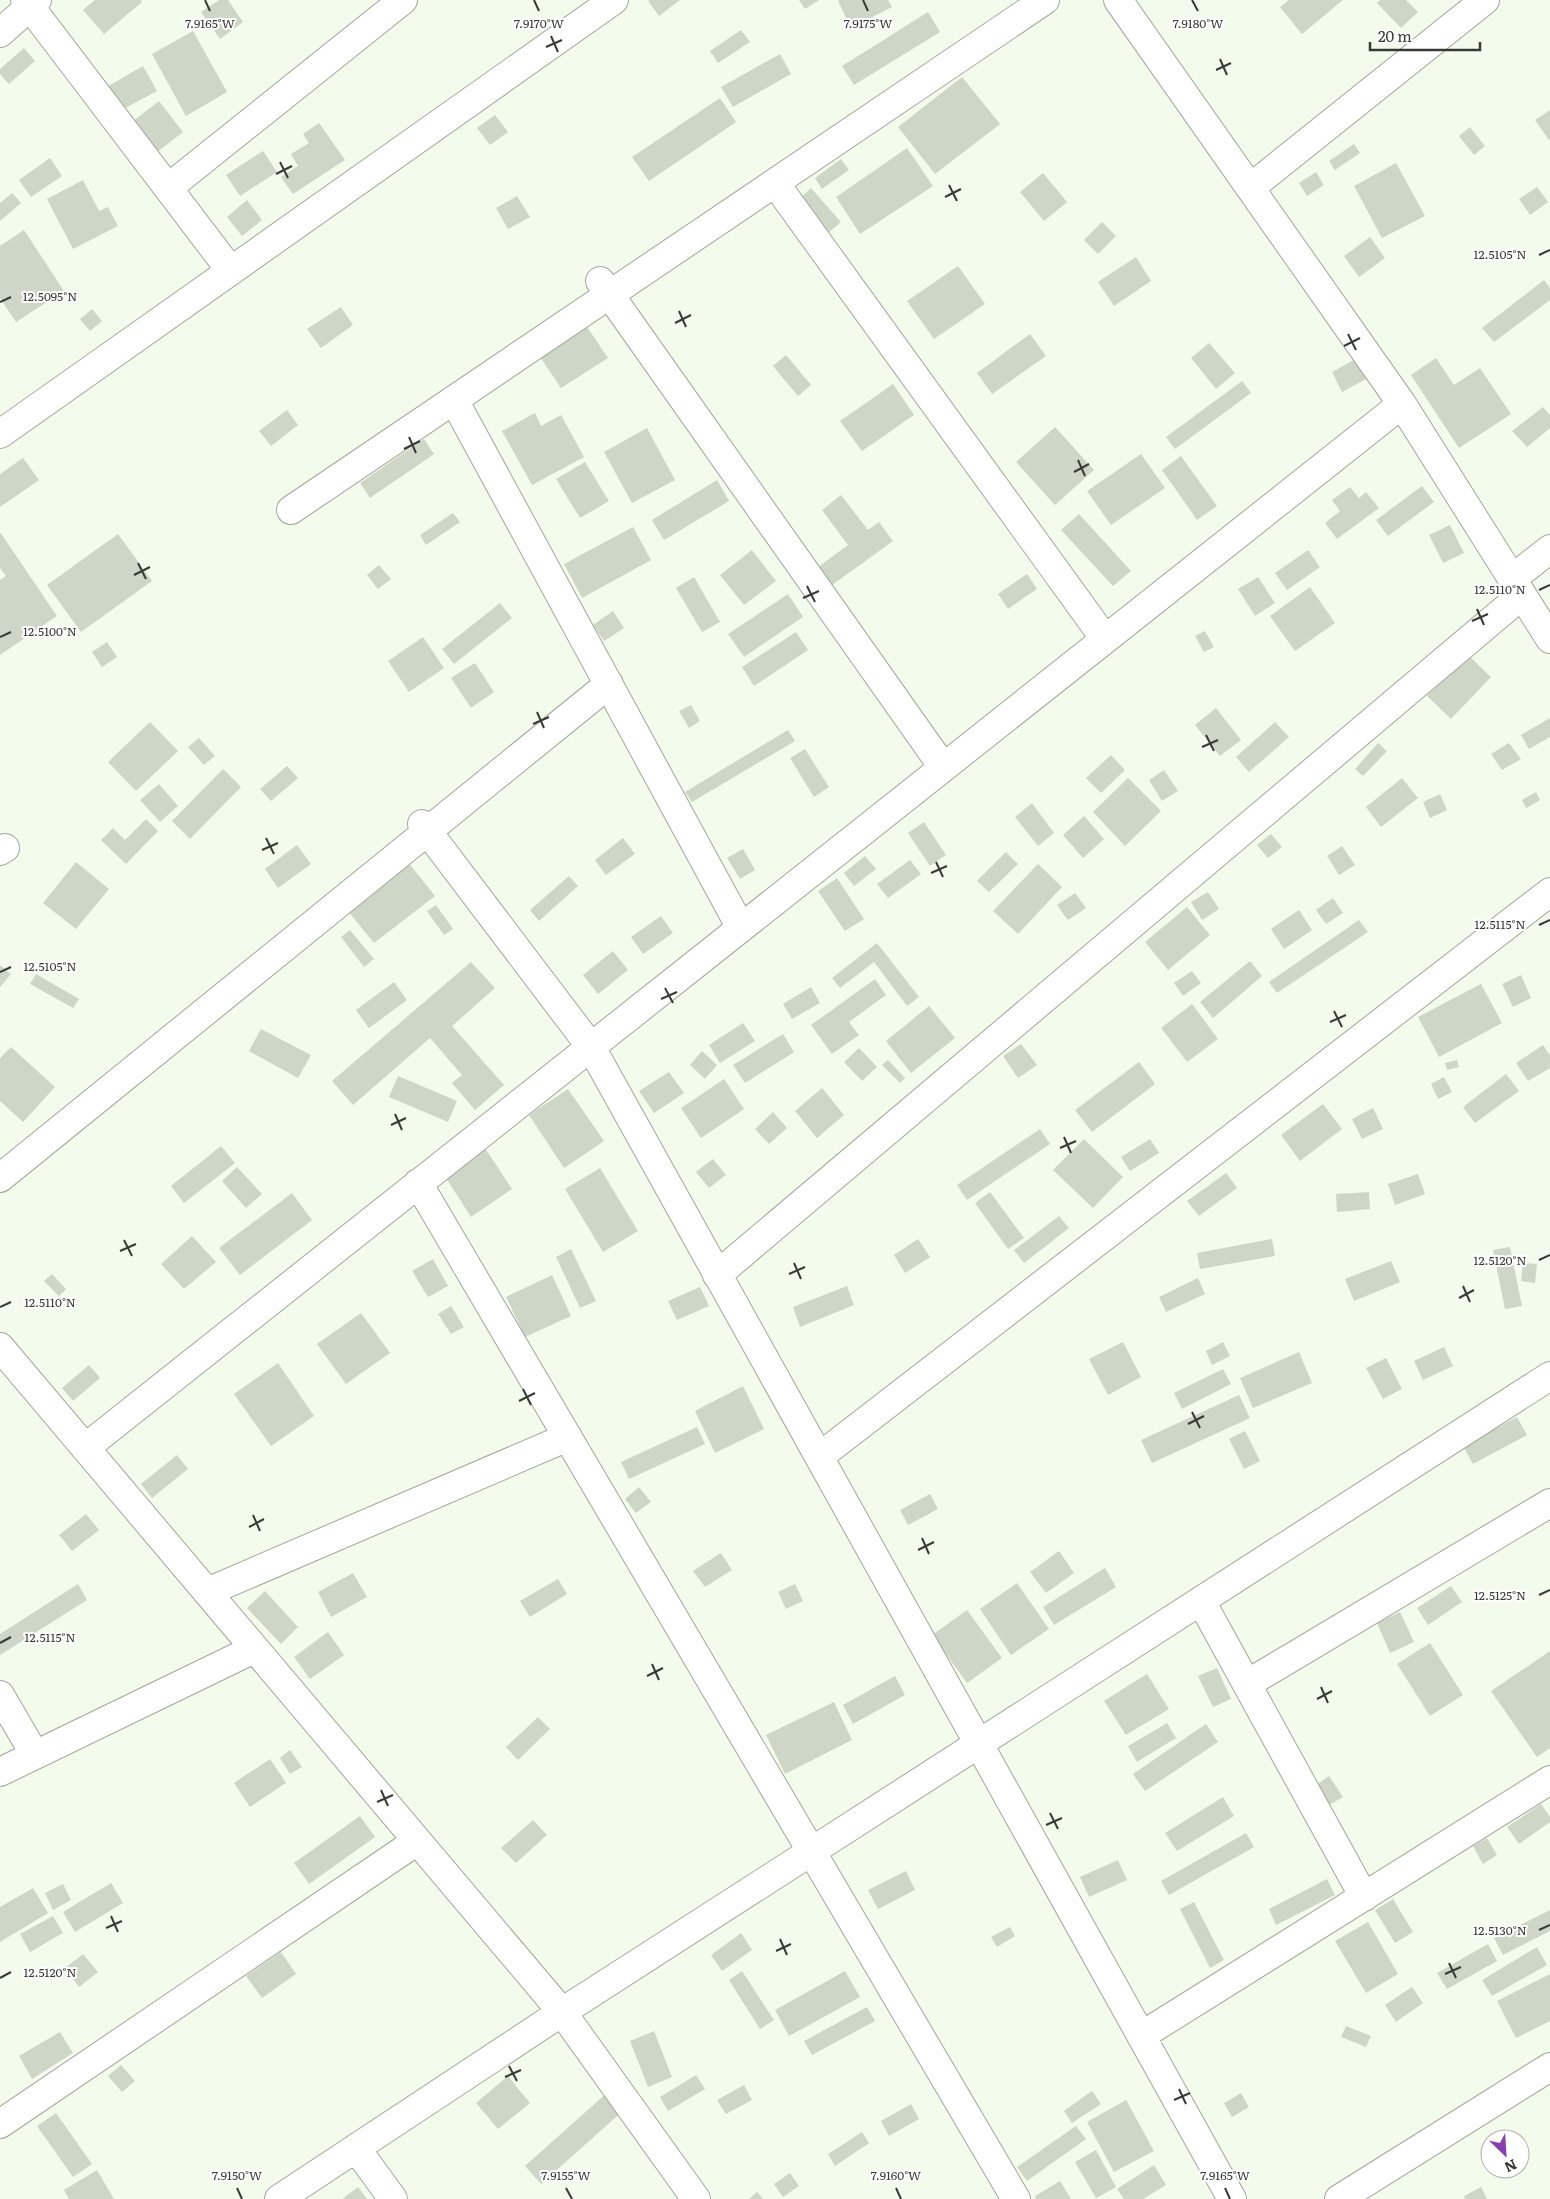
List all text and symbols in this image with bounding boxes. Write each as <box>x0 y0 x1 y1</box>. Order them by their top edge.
text: 7.9165°W <box>185 14 235 32</box>
text: 7.9170°W <box>514 14 564 32</box>
text: 7.9175°W <box>844 14 892 32</box>
text: 7.9180°W <box>1173 14 1223 32</box>
scale bar <box>1370 20 1480 52</box>
text: 20 m <box>1378 24 1412 47</box>
text: 12.5105°N <box>1474 245 1526 263</box>
text: 12.5095°N <box>23 287 77 305</box>
text: 12.5110°N <box>1474 580 1526 598</box>
text: 12.5100°N <box>23 622 77 640</box>
text: 12.5115°N <box>1475 915 1525 933</box>
text: 12.5105°N <box>24 957 76 975</box>
text: 12.5120°N <box>1474 1251 1526 1269</box>
text: 12.5110°N <box>24 1293 76 1311</box>
text: 12.5125°N <box>1474 1586 1526 1604</box>
text: 12.5115°N <box>25 1628 75 1646</box>
text: 12.5130°N <box>1473 1921 1527 1939</box>
text: 12.5120°N <box>24 1963 76 1981</box>
north arrow <box>1480 2129 1530 2179</box>
text: N <box>1501 2155 1520 2178</box>
text: 7.9150°W <box>212 2166 262 2184</box>
text: 7.9155°W <box>541 2166 591 2184</box>
text: 7.9160°W <box>871 2166 921 2184</box>
text: 7.9165°W <box>1200 2166 1250 2184</box>

